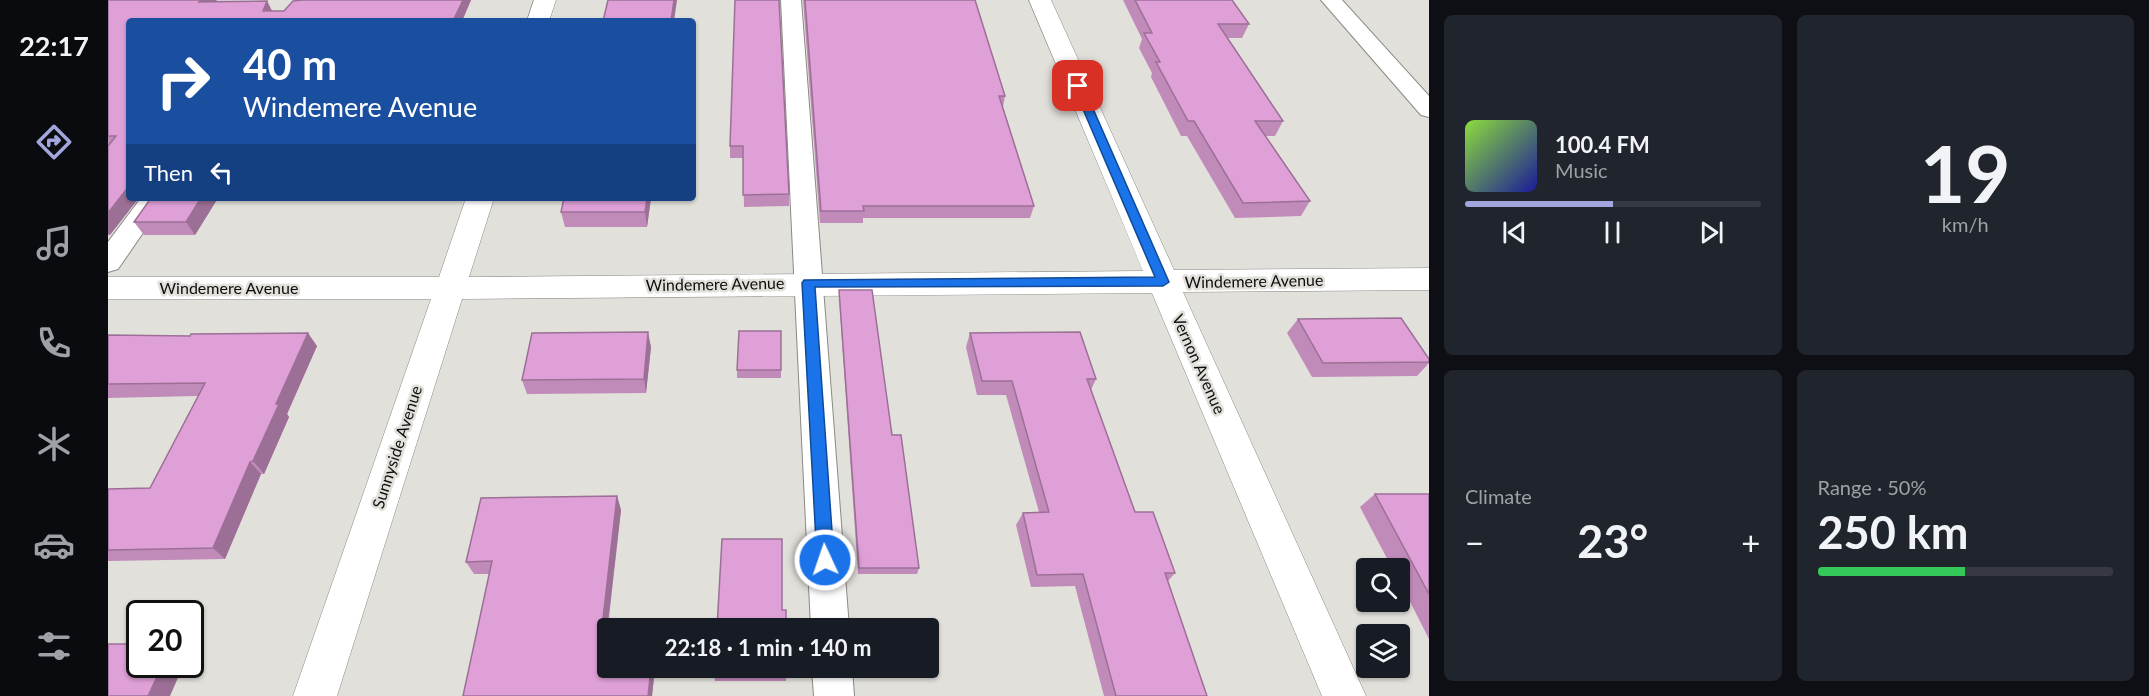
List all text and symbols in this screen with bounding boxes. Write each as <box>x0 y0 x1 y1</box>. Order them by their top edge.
text: 22:17 <box>19 29 89 62</box>
text: 40 m <box>243 39 337 89</box>
icon: right <box>144 42 222 120</box>
pin <box>1052 60 1103 111</box>
icon: arrive <box>1061 69 1094 102</box>
text: Windemere Avenue <box>243 90 477 123</box>
icon: directions <box>33 121 75 163</box>
text: 19 <box>1920 126 2010 220</box>
text: 100.4 FM <box>1555 131 1650 158</box>
icon: left <box>205 156 238 189</box>
text: Music <box>1555 158 1608 182</box>
text: Then <box>144 159 193 186</box>
text: km/h <box>1942 212 1989 236</box>
icon: previous <box>1498 216 1531 249</box>
icon: pause <box>1596 216 1629 249</box>
icon: next <box>1695 216 1728 249</box>
icon: music <box>33 222 75 264</box>
street label: Windemere Avenue <box>1184 270 1324 291</box>
street label: Windemere Avenue <box>645 273 785 294</box>
street label: Windemere Avenue <box>160 278 298 297</box>
street label: Vernon Avenue <box>1169 311 1230 417</box>
icon: phone <box>33 322 75 364</box>
street label: Sunnyside Avenue <box>368 383 425 511</box>
icon: climate <box>33 423 75 465</box>
text: Range · 50% <box>1818 475 1926 499</box>
text: Climate <box>1465 484 1532 508</box>
text: 250 km <box>1818 505 1968 559</box>
text: 23° <box>1577 514 1648 568</box>
text: − <box>1465 522 1484 562</box>
text: + <box>1741 522 1761 562</box>
icon: car <box>33 524 75 566</box>
position arrow <box>793 528 857 592</box>
map controls <box>1356 558 1410 678</box>
button: search <box>1356 558 1410 612</box>
speed limit sign: 20 <box>126 600 204 678</box>
button: layers <box>1356 624 1410 678</box>
icon: filters <box>33 625 75 667</box>
text: 22:18 · 1 min · 140 m <box>665 634 871 661</box>

